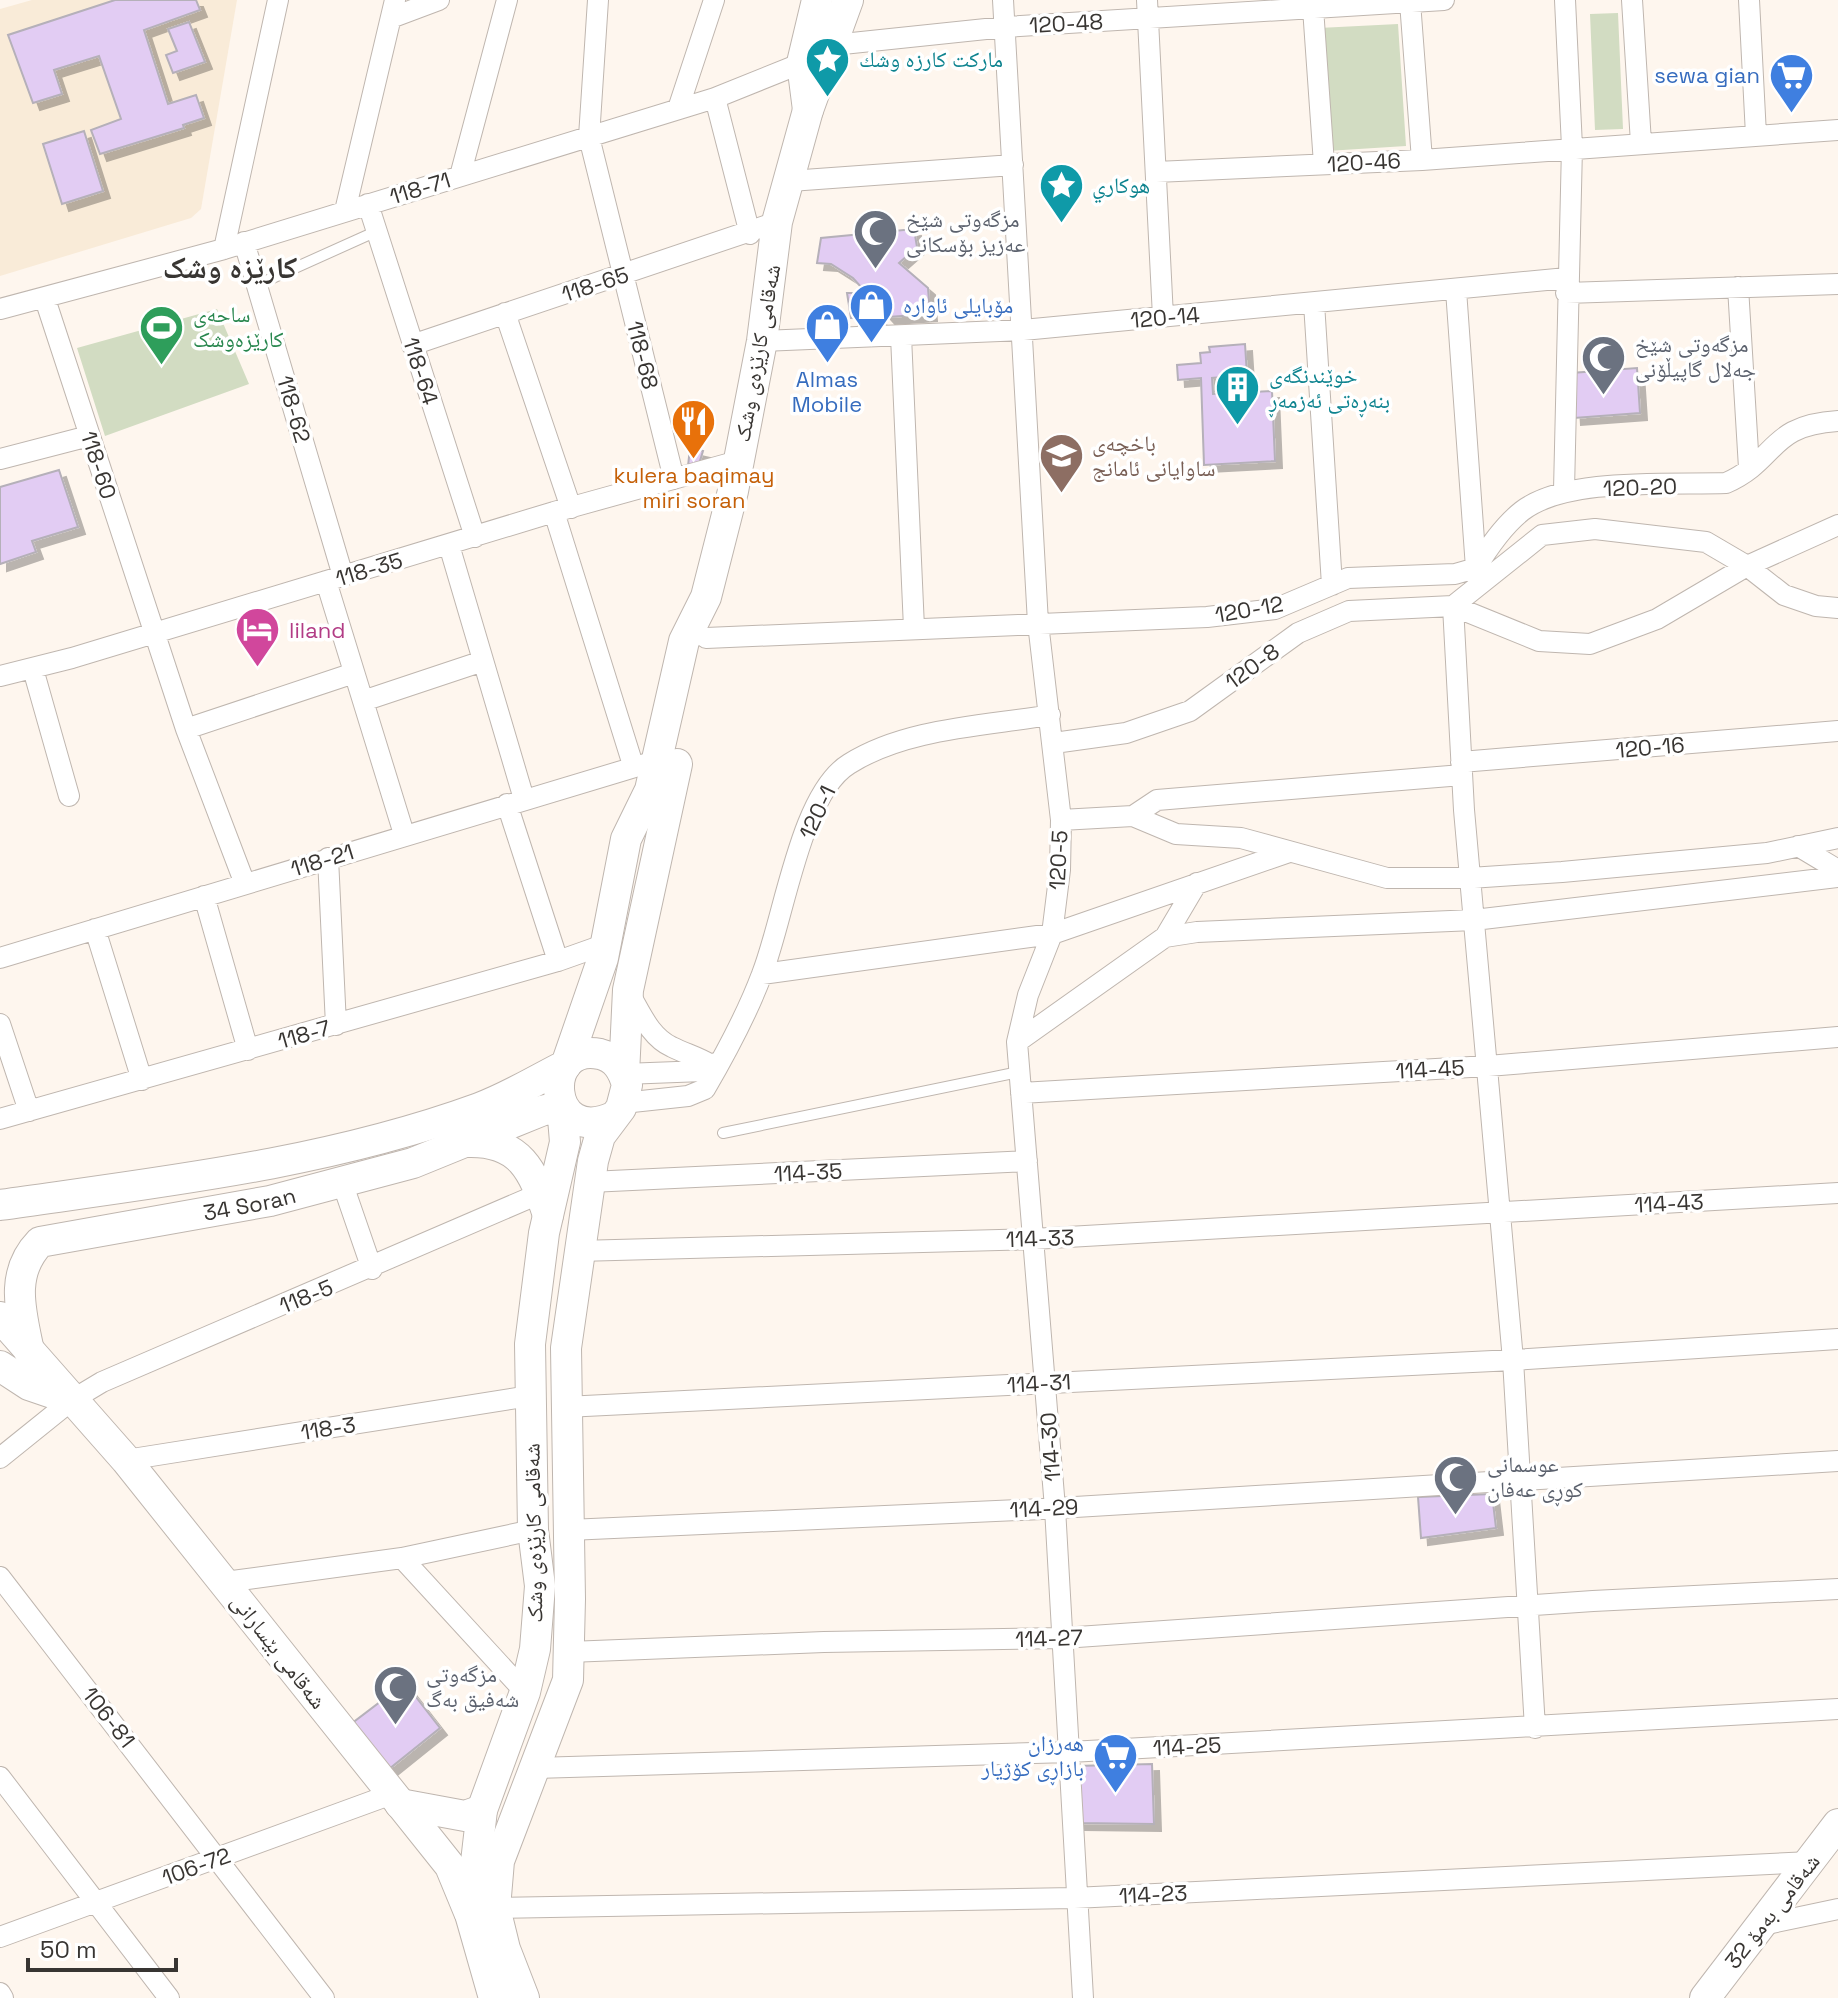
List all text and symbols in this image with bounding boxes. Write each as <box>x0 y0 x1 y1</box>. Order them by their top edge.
street label: 120-48 <box>1028 7 1104 39</box>
place icon: ماركت كارزه وشك <box>804 35 852 98</box>
place label: ماركت كارزه وشك <box>859 45 1003 73</box>
supermarket icon: sewa gian <box>1767 51 1815 114</box>
place label: sewa gian <box>1654 61 1760 89</box>
street label: 120-46 <box>1326 146 1402 178</box>
place icon: هوكاري <box>1037 161 1085 224</box>
street label: 118-71 <box>386 166 454 210</box>
place label: هوكاري <box>1092 171 1150 203</box>
place label: مزگەوتی شێخ عەزیز بۆسکانی <box>906 205 1025 258</box>
mosque icon: مزگەوتی شێخ عەزیز بۆسکانی <box>851 208 899 271</box>
district label: کارێزە وشک <box>163 248 297 287</box>
street label: 118-65 <box>558 260 632 308</box>
street label: شەقامی کارێزەی وشک <box>728 262 786 444</box>
shop icon: مۆبایلی ئاوارە <box>848 281 896 344</box>
place label: مۆبایلی ئاوارە <box>903 291 1013 319</box>
place label: ساحه‌ی کارێزه‌وشک <box>193 300 283 353</box>
street label: 120-14 <box>1129 300 1201 334</box>
shop icon: Almas Mobile <box>803 302 851 365</box>
sports icon: ساحه‌ی کارێزه‌وشک <box>138 303 186 366</box>
street label: 118-68 <box>621 318 665 392</box>
place label: مزگەوتی شێخ جەلال گاپیڵۆنی <box>1635 330 1756 383</box>
mosque icon: مزگەوتی شێخ جەلال گاپیڵۆنی <box>1580 333 1628 396</box>
street label: 118-64 <box>397 334 445 409</box>
place label: خوێندنگەی بنەڕەتی ئەزمەڕ <box>1268 361 1390 418</box>
building icon: خوێندنگەی بنەڕەتی ئەزمەڕ <box>1214 364 1262 427</box>
place label: Almas Mobile <box>792 365 862 418</box>
street label: 118-62 <box>271 372 317 446</box>
restaurant icon: kulera baqimay miri soran <box>670 398 718 461</box>
street label: 118-60 <box>75 428 123 502</box>
place label: باخچەی ساوایانی ئامانج <box>1092 429 1215 482</box>
school or university icon: باخچەی ساوایانی ئامانج <box>1037 432 1085 495</box>
place label: kulera baqimay miri soran <box>614 461 774 514</box>
street label: 120-20 <box>1603 472 1677 502</box>
street label: 118-35 <box>332 546 406 592</box>
street label: 120-12 <box>1213 589 1285 629</box>
hotel icon: liland <box>234 606 282 669</box>
place label: liland <box>289 616 345 644</box>
street label: 120-8 <box>1219 637 1285 695</box>
street label: 120-16 <box>1614 730 1686 764</box>
street label: 120-1 <box>793 781 841 843</box>
street label: 120-5 <box>1042 829 1074 891</box>
street label: 118-21 <box>287 837 357 883</box>
street label: 118-7 <box>275 1013 333 1055</box>
street label: 114-45 <box>1395 1053 1465 1085</box>
street label: 114-35 <box>773 1156 843 1188</box>
street label: 34 Soran <box>201 1181 299 1227</box>
street label: 114-43 <box>1634 1187 1704 1219</box>
street label: 114-33 <box>1005 1223 1075 1253</box>
street label: 118-5 <box>275 1273 337 1319</box>
street label: 114-31 <box>1006 1367 1072 1399</box>
street label: 118-3 <box>298 1410 358 1446</box>
street label: 114-30 <box>1034 1411 1066 1483</box>
street label: شەقامی کارێزەی وشک <box>517 1443 549 1623</box>
place label: عوسمانی کوڕی عەفان <box>1487 1450 1583 1507</box>
mosque icon: عوسمانی کوڕی عەفان <box>1432 1453 1480 1516</box>
street label: 114-29 <box>1009 1492 1079 1524</box>
street label: شەقامی بێسارانی <box>225 1588 333 1714</box>
street label: 114-27 <box>1015 1623 1083 1653</box>
place label: مزگەوتی شەفیق بەگ <box>426 1660 519 1713</box>
mosque icon: مزگەوتی شەفیق بەگ <box>371 1663 419 1726</box>
street label: 106-81 <box>77 1681 141 1753</box>
place label: ھەرزان بازاڕی کۆژیار <box>980 1729 1084 1786</box>
street label: 114-25 <box>1152 1730 1222 1762</box>
supermarket icon: ھەرزان بازاڕی کۆژیار <box>1091 1732 1139 1795</box>
street label: 106-72 <box>158 1841 234 1891</box>
street label: شەقامی بەمۆ 32 <box>1718 1848 1826 1974</box>
street label: 114-23 <box>1118 1878 1188 1910</box>
scale bar <box>28 1922 176 1972</box>
text: 50 m <box>40 1934 97 1965</box>

